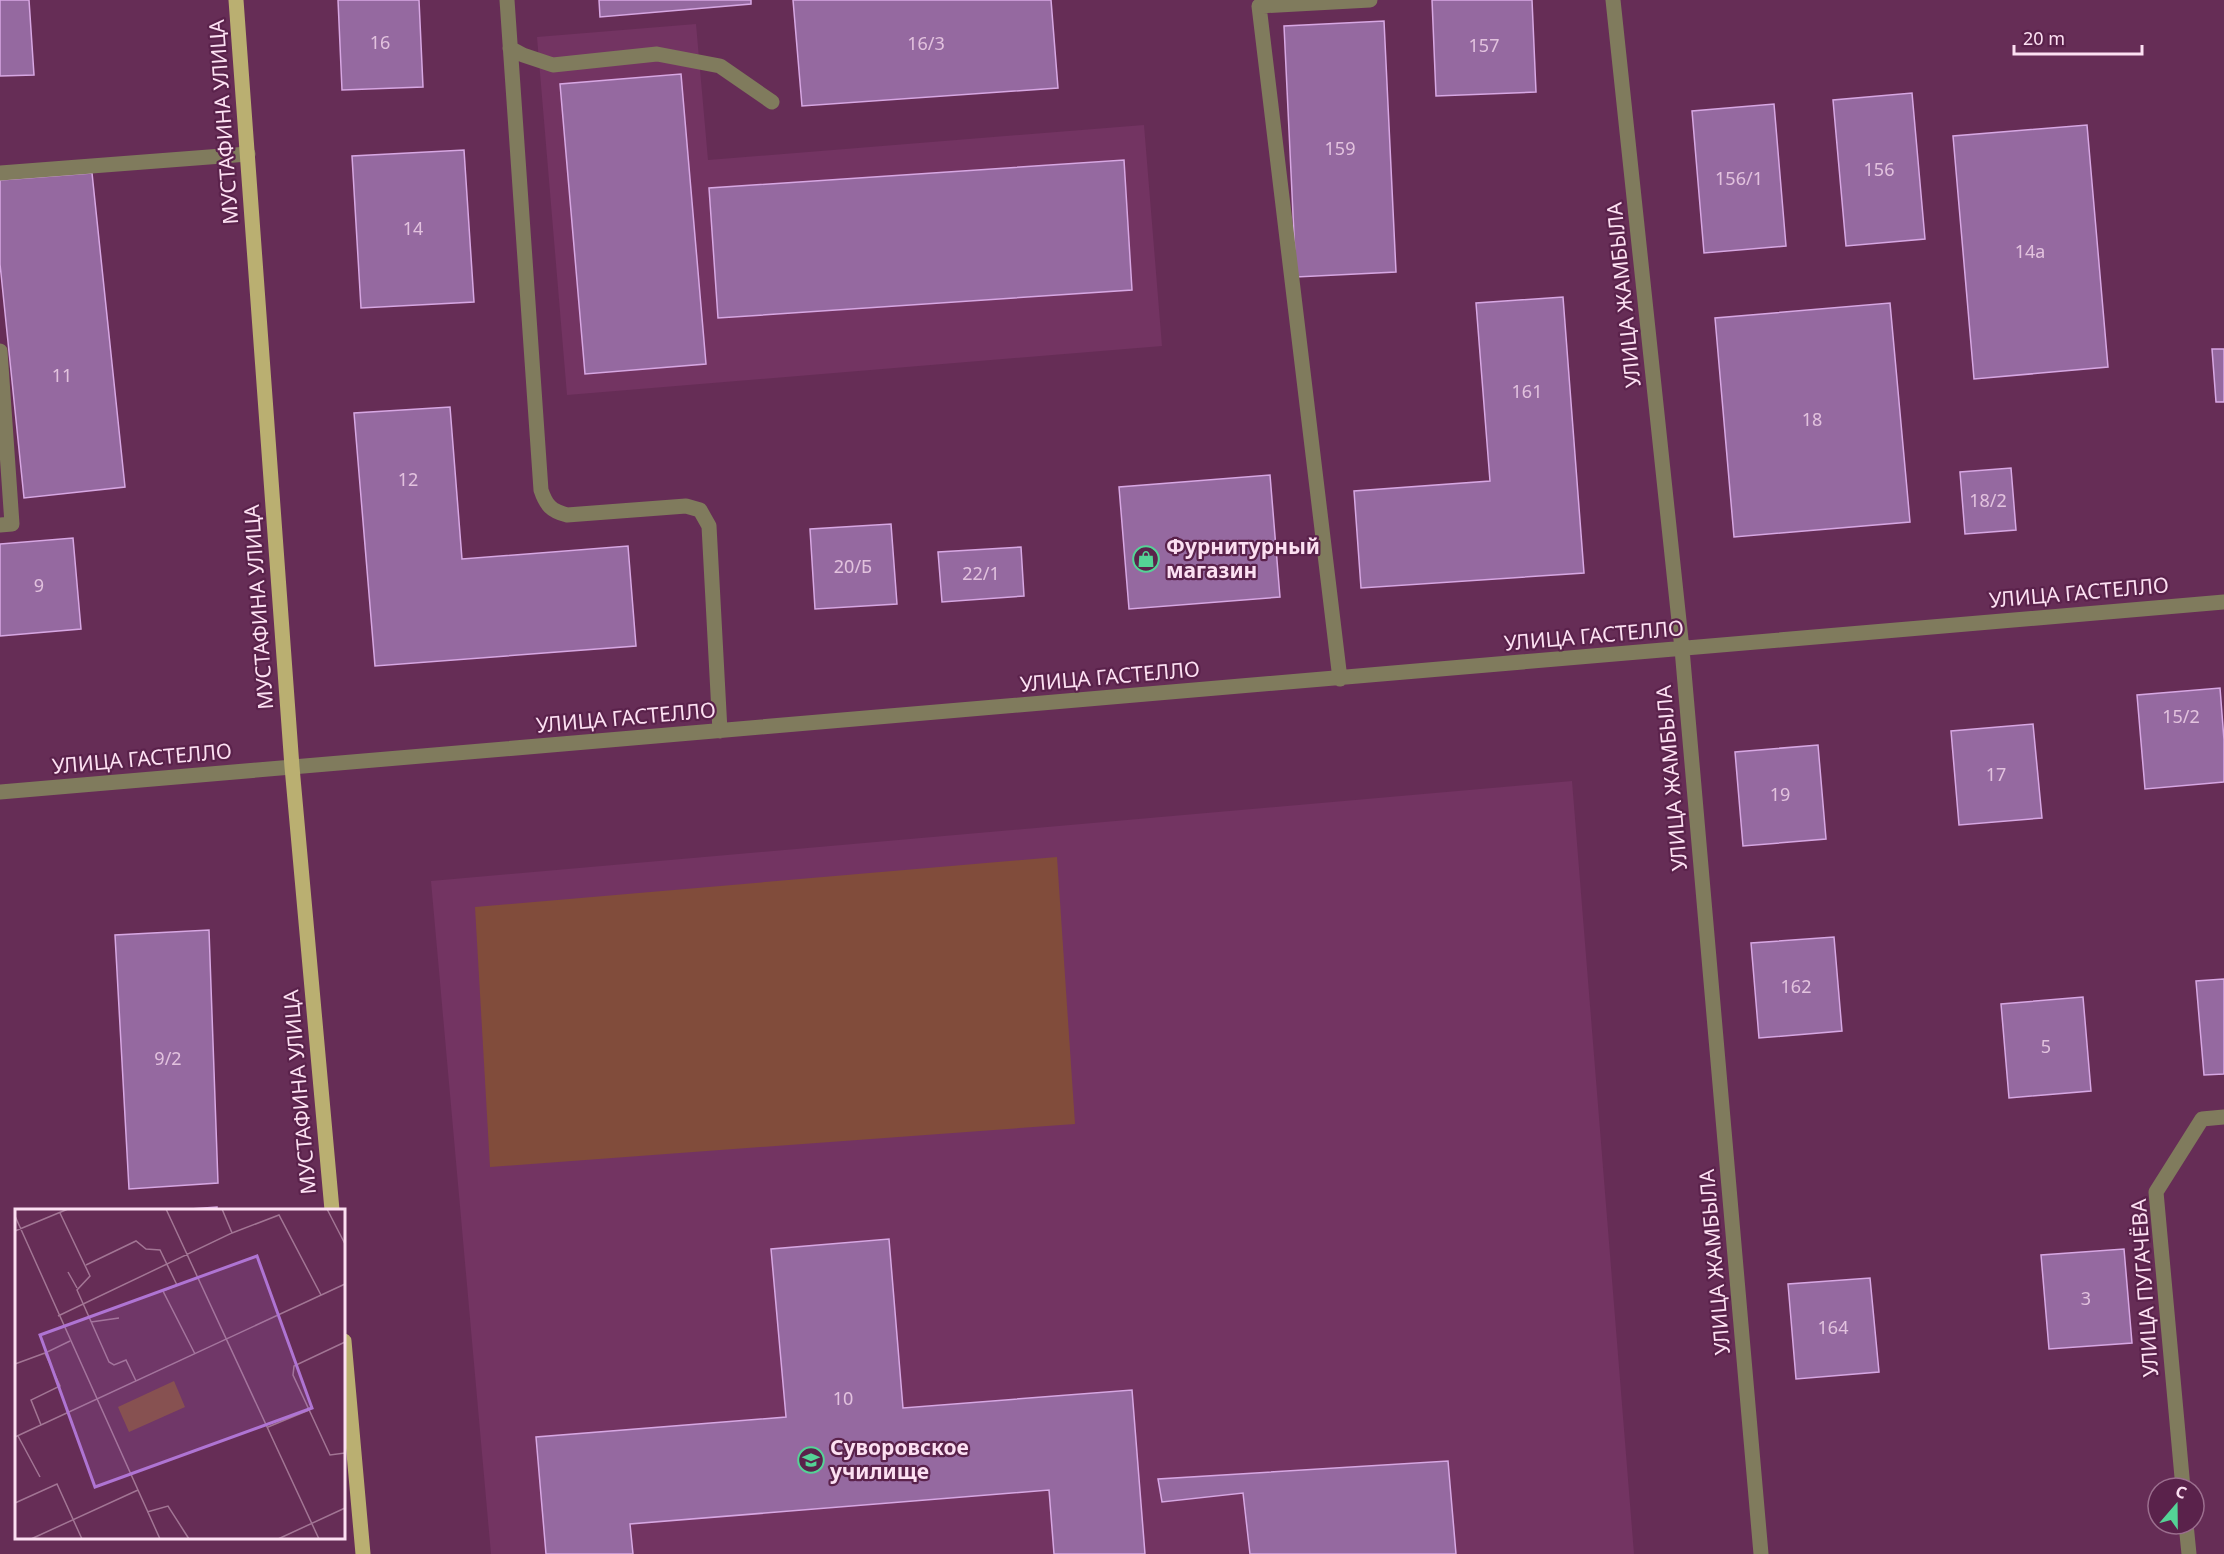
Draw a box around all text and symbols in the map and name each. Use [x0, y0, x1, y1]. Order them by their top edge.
street label: МУСТАФИНА УЛИЦА [202, 18, 244, 226]
scale bar [2014, 18, 2142, 56]
text: 20 m [2023, 26, 2065, 50]
house number: 16 [370, 30, 390, 54]
house number: 16/3 [907, 31, 945, 55]
house number: 157 [1469, 33, 1499, 57]
house number: 159 [1325, 136, 1355, 160]
house number: 156 [1864, 157, 1894, 181]
house number: 156/1 [1715, 166, 1763, 190]
street label: УЛИЦА ЖАМБЫЛА [1599, 200, 1647, 389]
house number: 14 [403, 216, 423, 240]
house number: 14а [2015, 239, 2045, 263]
house number: 11 [52, 363, 72, 387]
house number: 161 [1512, 379, 1542, 403]
house number: 18 [1802, 407, 1822, 431]
house number: 12 [398, 467, 418, 491]
house number: 18/2 [1969, 488, 2007, 512]
street label: МУСТАФИНА УЛИЦА [237, 503, 279, 711]
place label: Фурнитурный магазин [1166, 532, 1320, 584]
shop icon: Фурнитурный магазин [1131, 544, 1161, 574]
house number: 20/Б [834, 554, 872, 578]
house number: 22/1 [962, 561, 1000, 585]
street label: УЛИЦА ГАСТЕЛЛО [1988, 570, 2170, 614]
house number: 9 [34, 573, 44, 597]
street label: УЛИЦА ГАСТЕЛЛО [1503, 613, 1685, 657]
street label: УЛИЦА ГАСТЕЛЛО [1019, 654, 1201, 698]
street label: УЛИЦА ЖАМБЫЛА [1649, 684, 1693, 872]
street label: УЛИЦА ГАСТЕЛЛО [535, 695, 717, 739]
house number: 15/2 [2162, 704, 2200, 728]
street label: УЛИЦА ГАСТЕЛЛО [51, 736, 233, 780]
house number: 17 [1986, 762, 2006, 786]
house number: 19 [1770, 782, 1790, 806]
house number: 162 [1781, 974, 1811, 998]
street label: МУСТАФИНА УЛИЦА [276, 988, 322, 1196]
house number: 5 [2041, 1034, 2051, 1058]
house number: 9/2 [154, 1046, 182, 1070]
street label: УЛИЦА ЖАМБЫЛА [1692, 1168, 1736, 1356]
street label: УЛИЦА ПУГАЧЁВА [2124, 1197, 2164, 1378]
inset map [15, 1209, 345, 1539]
house number: 3 [2081, 1286, 2091, 1310]
house number: 164 [1818, 1315, 1848, 1339]
house number: 10 [833, 1386, 853, 1410]
place label: Суворовское училище [829, 1433, 969, 1485]
school or university icon: Суворовское училище [796, 1445, 826, 1475]
north arrow [2146, 1476, 2206, 1536]
text: С [2173, 1480, 2190, 1504]

